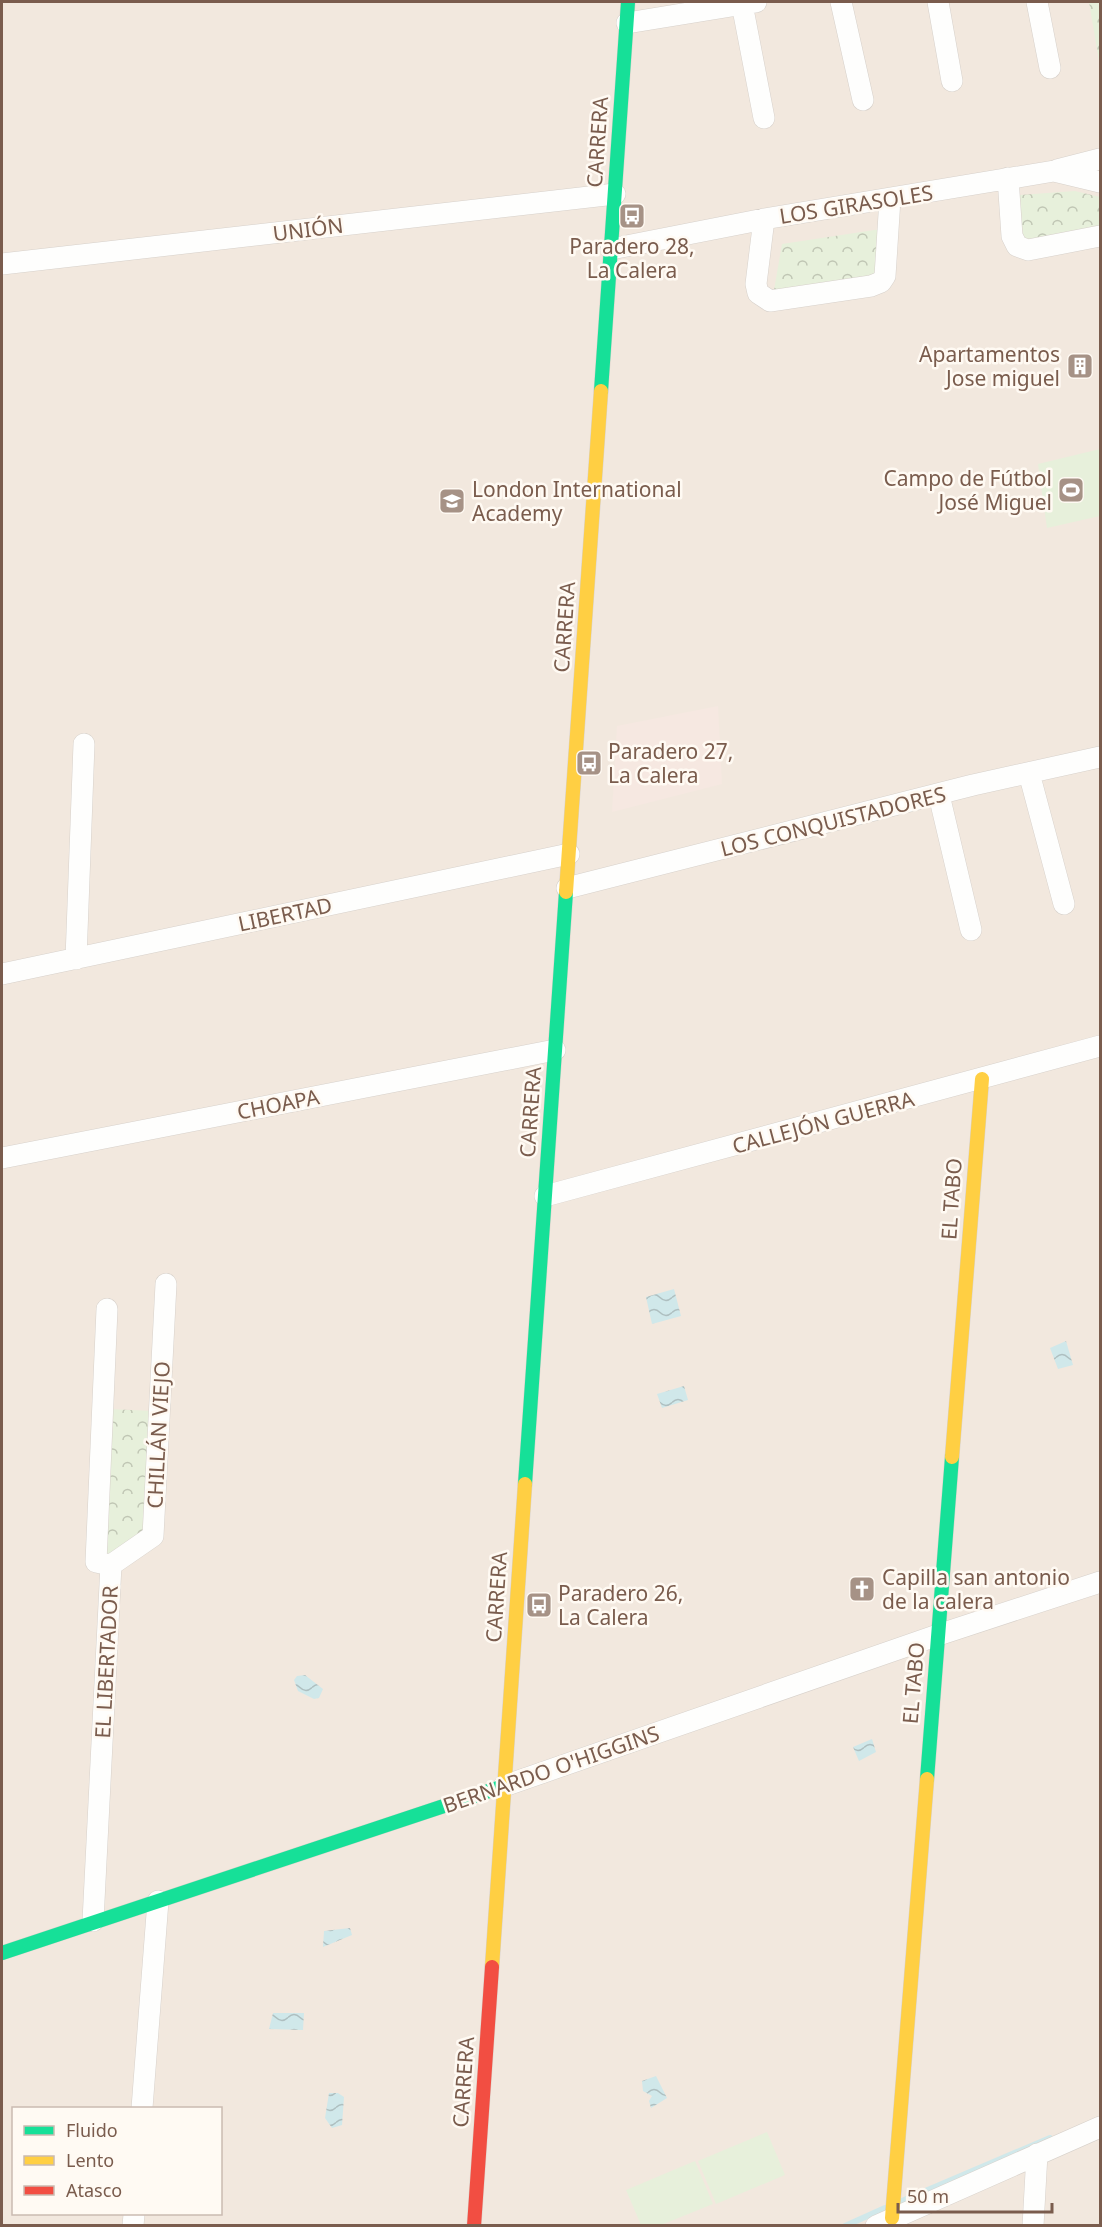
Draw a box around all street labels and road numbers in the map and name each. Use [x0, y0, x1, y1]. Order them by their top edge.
street label: CARRERA [580, 95, 614, 188]
street label: LOS GIRASOLES [777, 178, 935, 230]
street label: UNIÓN [271, 211, 345, 247]
street label: CARRERA [547, 580, 581, 673]
street label: LOS CONQUISTADORES [717, 779, 949, 863]
street label: LIBERTAD [235, 890, 335, 938]
street label: CARRERA [513, 1065, 547, 1158]
street label: CHOAPA [234, 1082, 322, 1126]
street label: CALLEJÓN GUERRA [729, 1084, 918, 1160]
street label: EL TABO [934, 1157, 968, 1241]
street label: CHILLÁN VIEJO [140, 1361, 176, 1509]
street label: CARRERA [479, 1550, 513, 1643]
street label: EL LIBERTADOR [88, 1585, 124, 1739]
street label: EL TABO [895, 1641, 931, 1725]
street label: BERNARDO O'HIGGINS [439, 1719, 663, 1819]
street label: CARRERA [446, 2035, 480, 2128]

